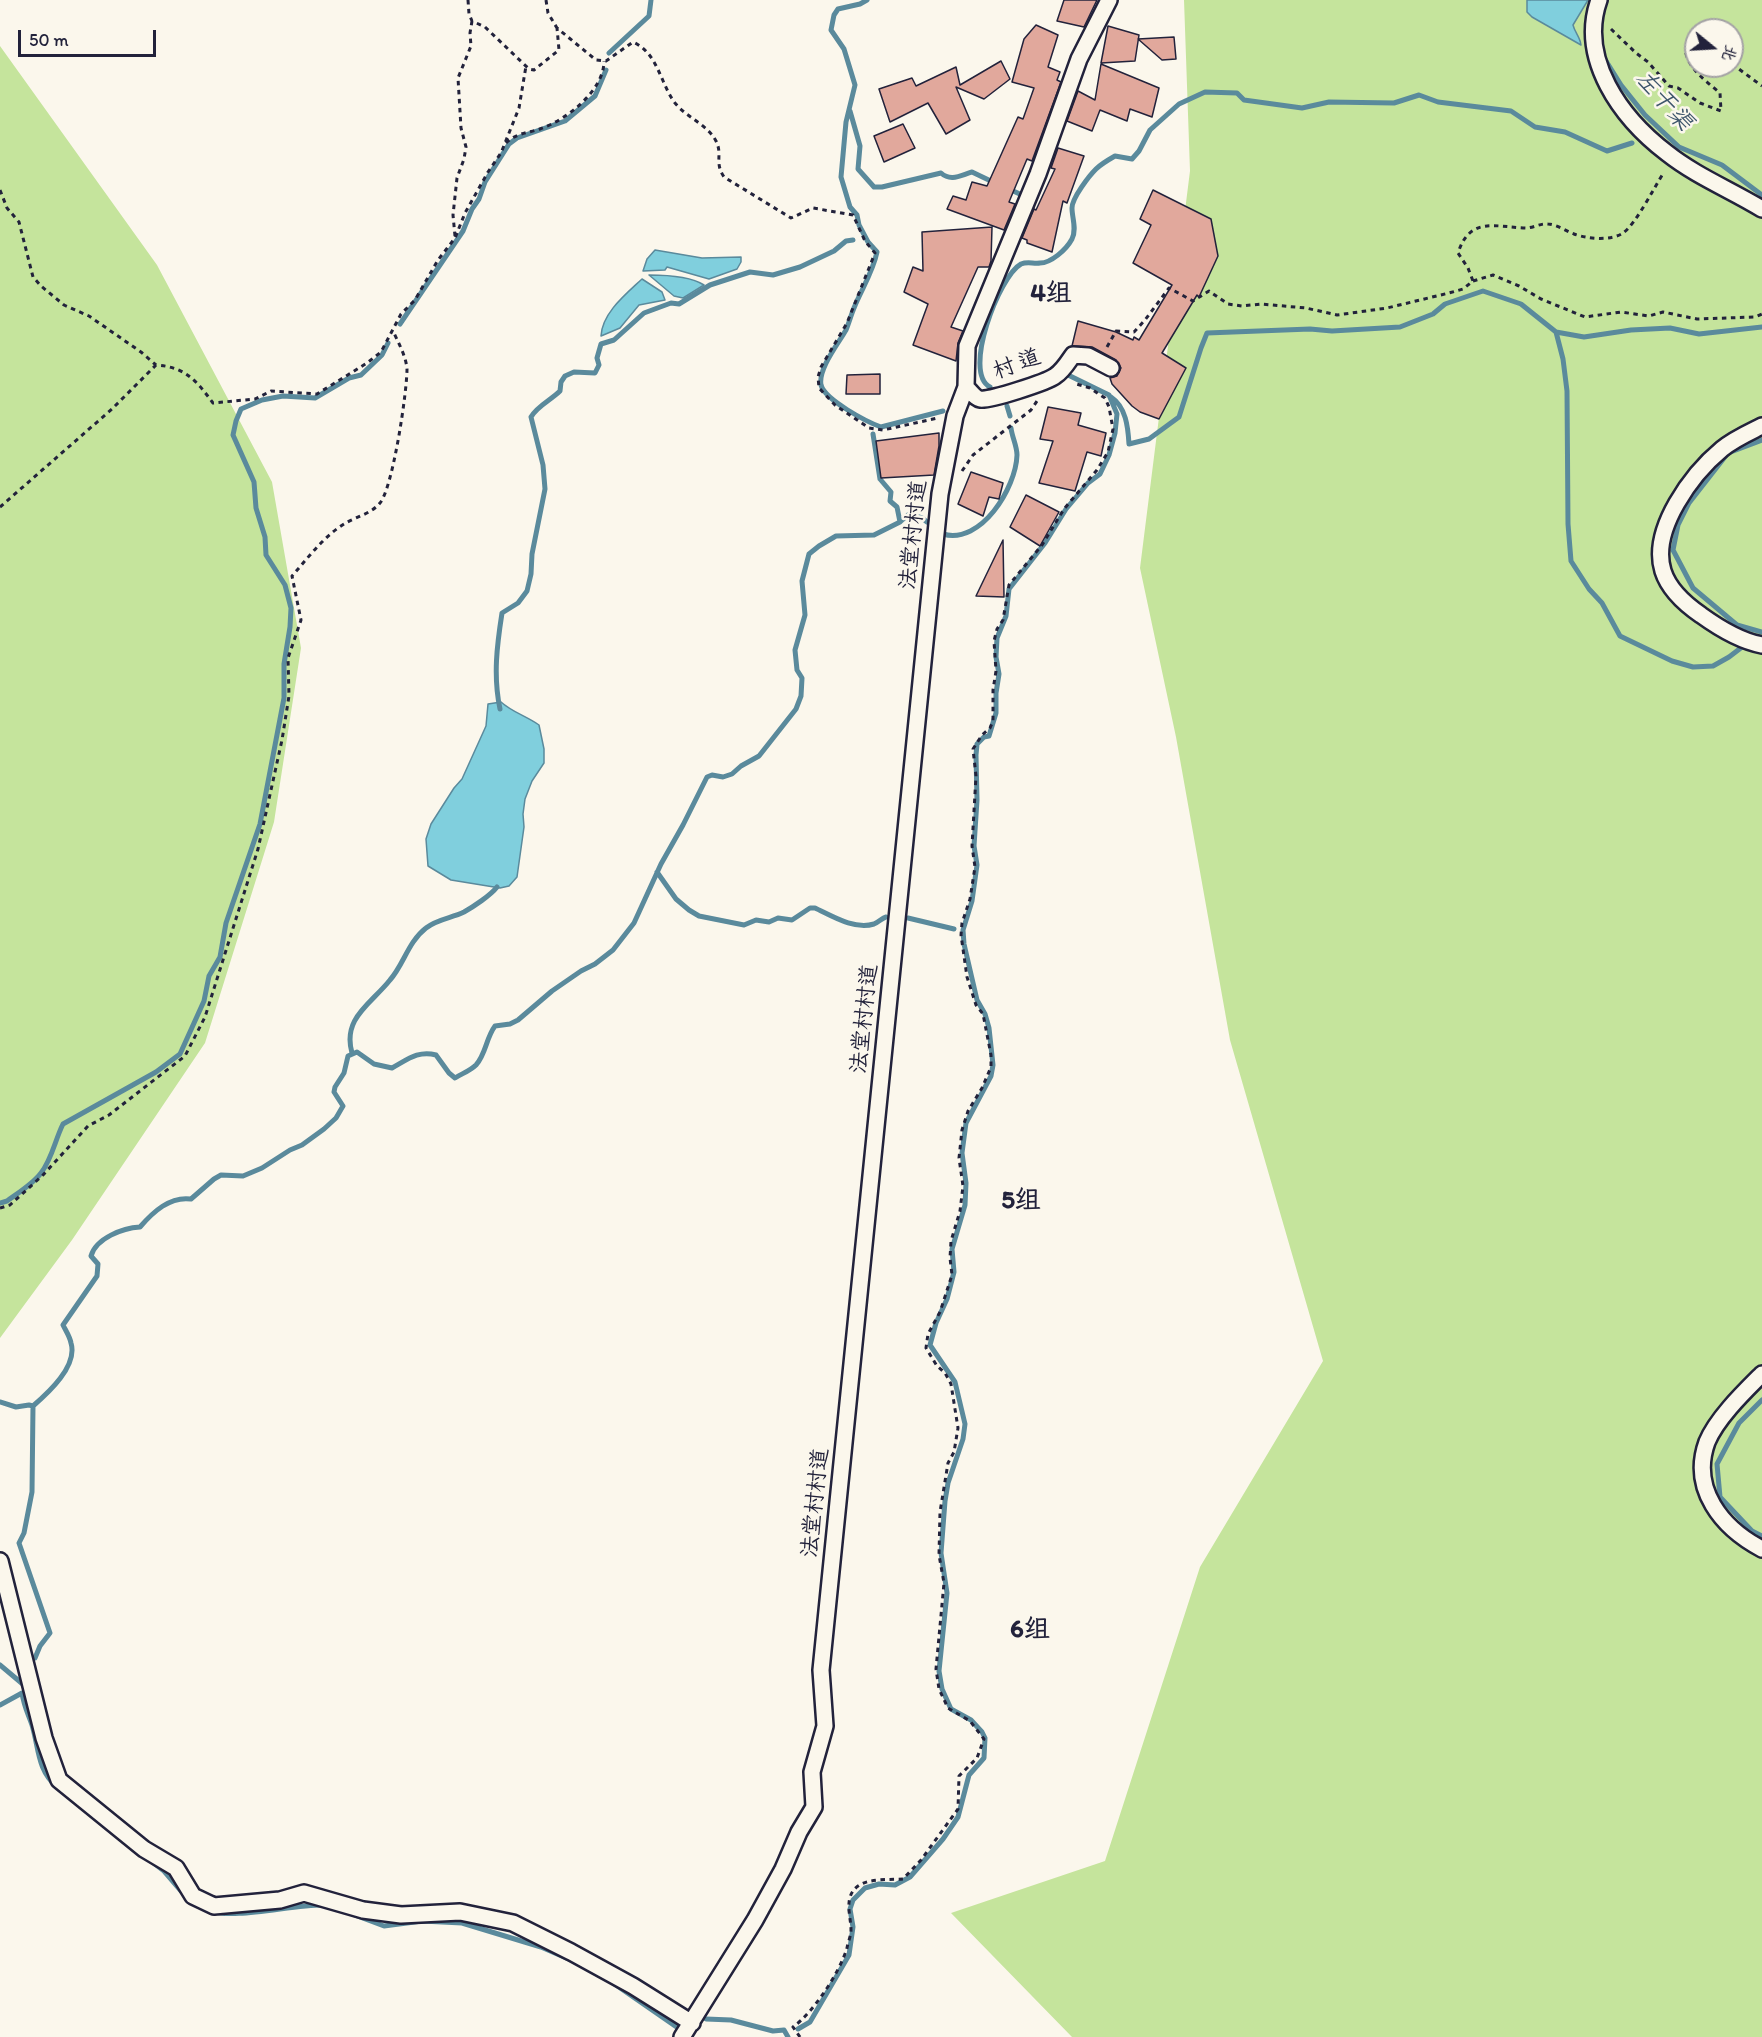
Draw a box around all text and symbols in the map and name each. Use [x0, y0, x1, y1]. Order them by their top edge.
scale bar [21, 18, 159, 56]
north arrow [1684, 18, 1744, 78]
text: 50 m [29, 29, 69, 51]
text: 北 [1718, 43, 1741, 64]
water label: 左干渠 [1628, 65, 1698, 137]
district label: 4组 [1030, 278, 1072, 310]
street label: 村 道 [989, 344, 1045, 386]
street label: 法堂村村道 [895, 479, 933, 591]
street label: 法堂村村道 [846, 963, 884, 1075]
district label: 5组 [1001, 1185, 1041, 1217]
street label: 法堂村村道 [797, 1447, 835, 1559]
district label: 6组 [1010, 1614, 1050, 1646]

